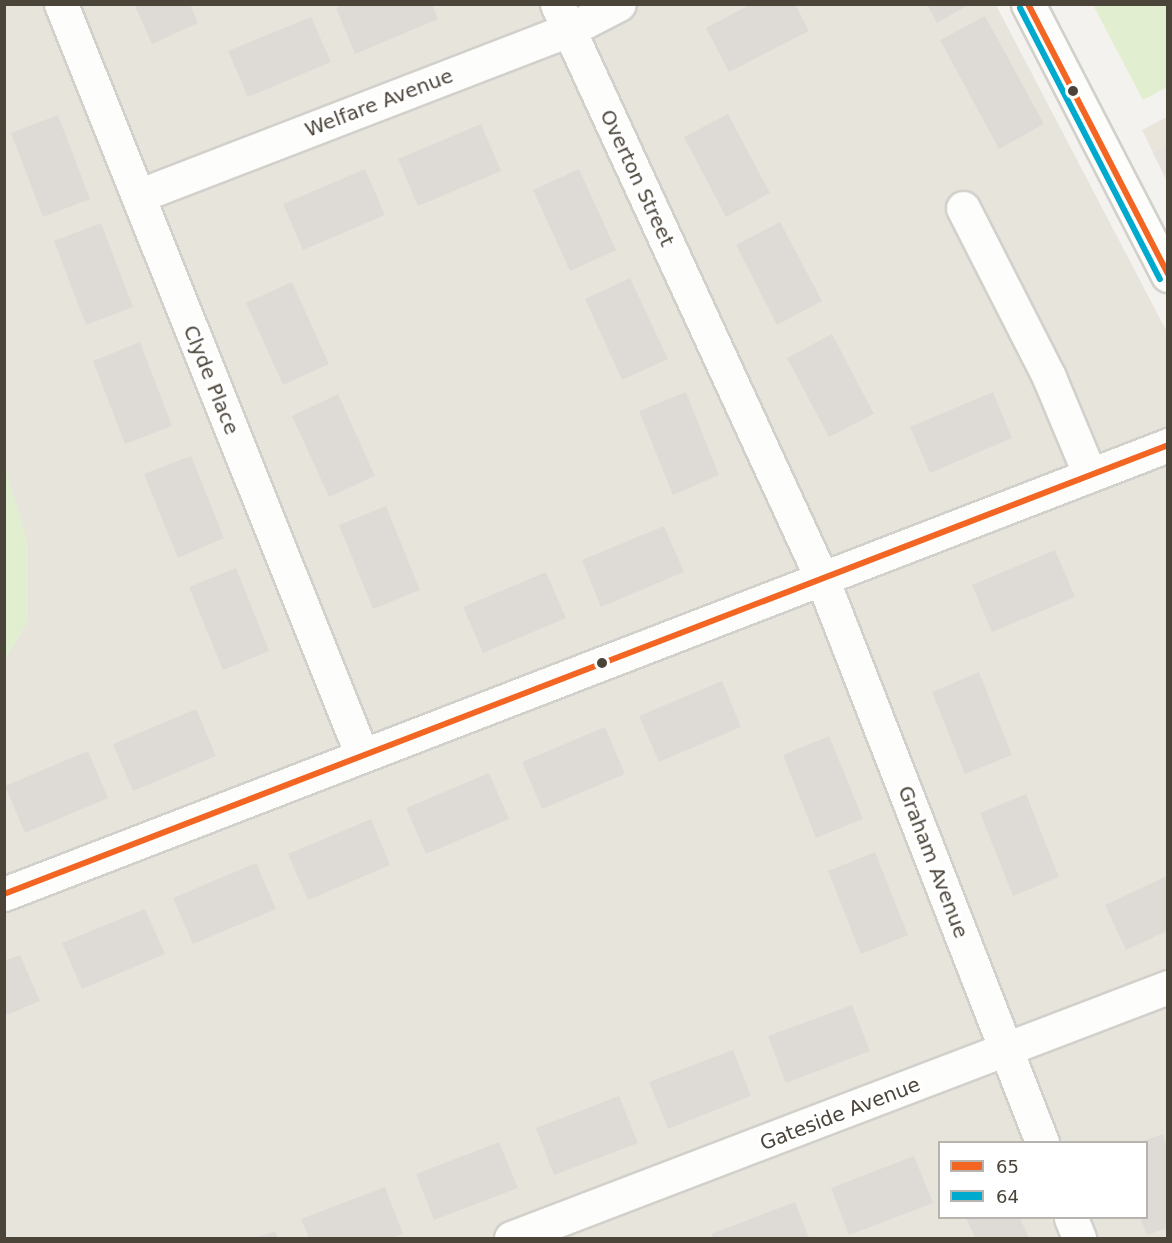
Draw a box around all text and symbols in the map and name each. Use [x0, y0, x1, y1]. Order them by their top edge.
street label: Welfare Avenue [302, 64, 456, 142]
unlabelled marker [1067, 85, 1079, 97]
street label: Overton Street [595, 106, 679, 250]
street label: Clyde Place [178, 322, 244, 438]
unlabelled marker [596, 657, 608, 669]
street label: Graham Avenue [893, 783, 973, 941]
street label: Gateside Avenue [757, 1072, 923, 1156]
legend [938, 1141, 1148, 1219]
text: 65 [996, 1156, 1019, 1177]
text: 64 [996, 1186, 1019, 1207]

